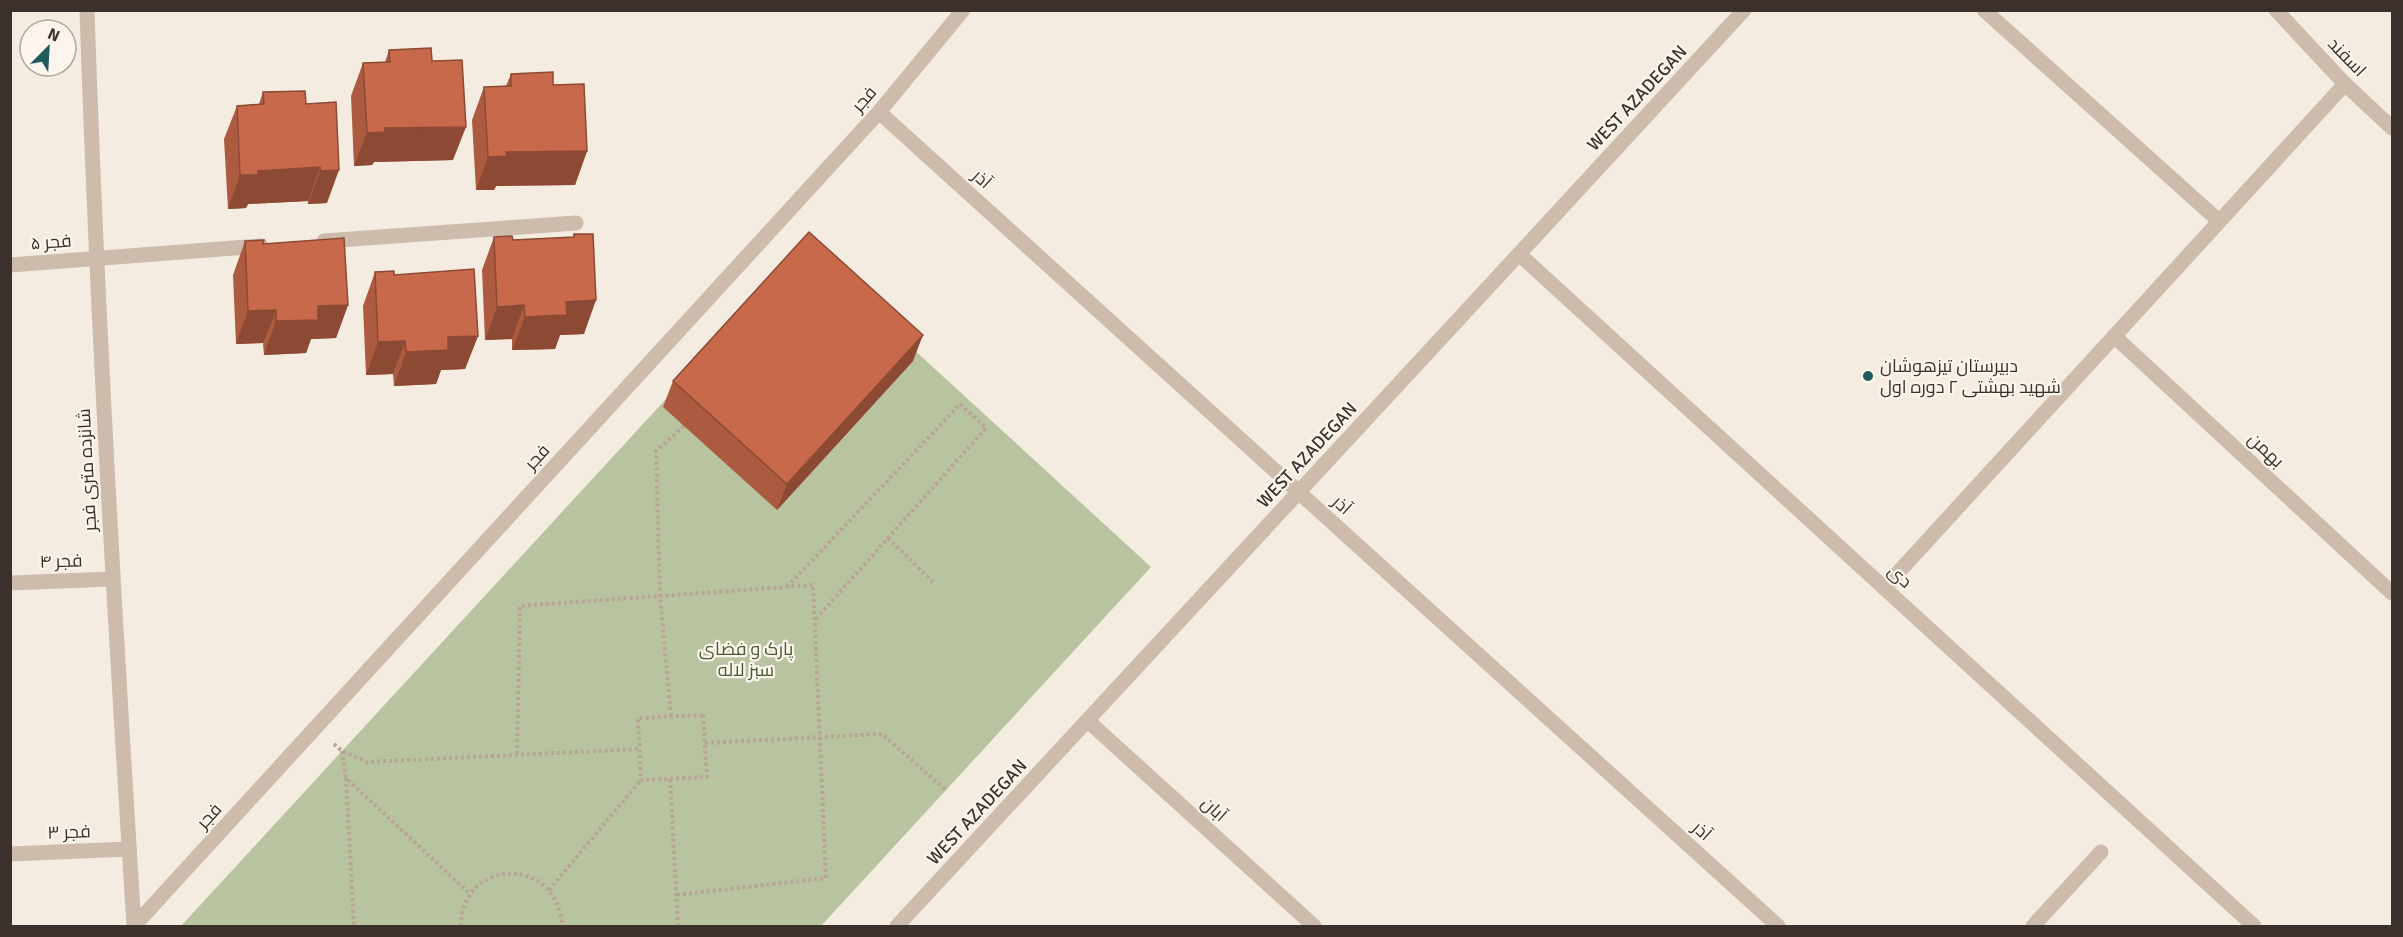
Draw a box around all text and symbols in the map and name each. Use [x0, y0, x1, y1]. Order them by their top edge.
north arrow [18, 18, 78, 78]
text: N [45, 24, 63, 47]
street label: اسفند [2323, 33, 2371, 81]
street label: WEST AZADEGAN [1582, 41, 1692, 155]
street label: فجر [846, 82, 881, 117]
street label: آذر [967, 164, 996, 193]
street label: فجر ۵ [30, 230, 72, 254]
place label: دبیرستان تیزهوشان شهید بهشتی ۲ دوره اول [1880, 355, 2061, 398]
marker: دبیرستان تیزهوشان شهید بهشتی ۲ دوره اول [1861, 369, 1875, 383]
street label: WEST AZADEGAN [1252, 398, 1362, 512]
street label: شانزده متری فجر [73, 408, 101, 533]
street label: بهمن [2243, 428, 2289, 472]
street label: فجر [519, 440, 554, 475]
street label: آذر [1327, 490, 1356, 519]
street label: فجر ۴ [39, 549, 83, 573]
street label: دی [1883, 560, 1917, 592]
park label: پارک و فضای سبز لاله [699, 638, 793, 681]
street label: WEST AZADEGAN [922, 755, 1032, 869]
street label: آبان [1197, 792, 1231, 826]
street label: فجر [191, 799, 226, 834]
street label: آذر [1687, 816, 1716, 845]
street label: فجر ۳ [47, 820, 91, 844]

